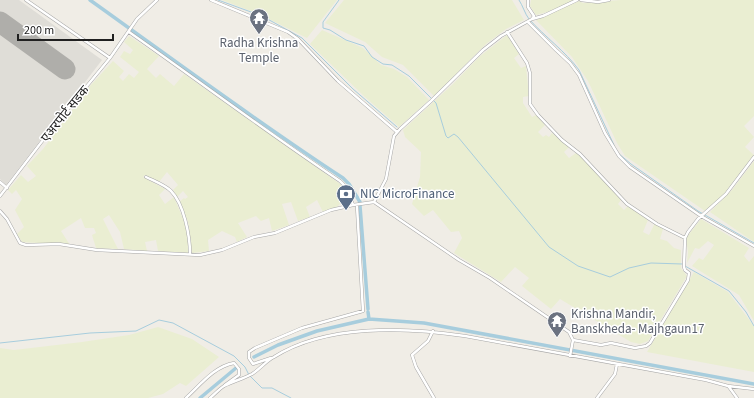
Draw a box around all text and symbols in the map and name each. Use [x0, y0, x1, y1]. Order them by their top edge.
temple icon: Radha Krishna Temple [248, 7, 270, 35]
scale bar [18, 16, 113, 42]
text: 200 m [24, 22, 54, 39]
place label: Radha Krishna Temple [220, 34, 298, 67]
street label: एअरपोर्ट सडक [37, 81, 94, 146]
bank icon: NIC MicroFinance [335, 183, 357, 211]
place label: NIC MicroFinance [360, 185, 454, 203]
place label: Krishna Mandir, Banskheda- Majhgaun17 [571, 305, 704, 338]
temple icon: Krishna Mandir, Banskheda- Majhgaun17 [546, 310, 568, 338]

